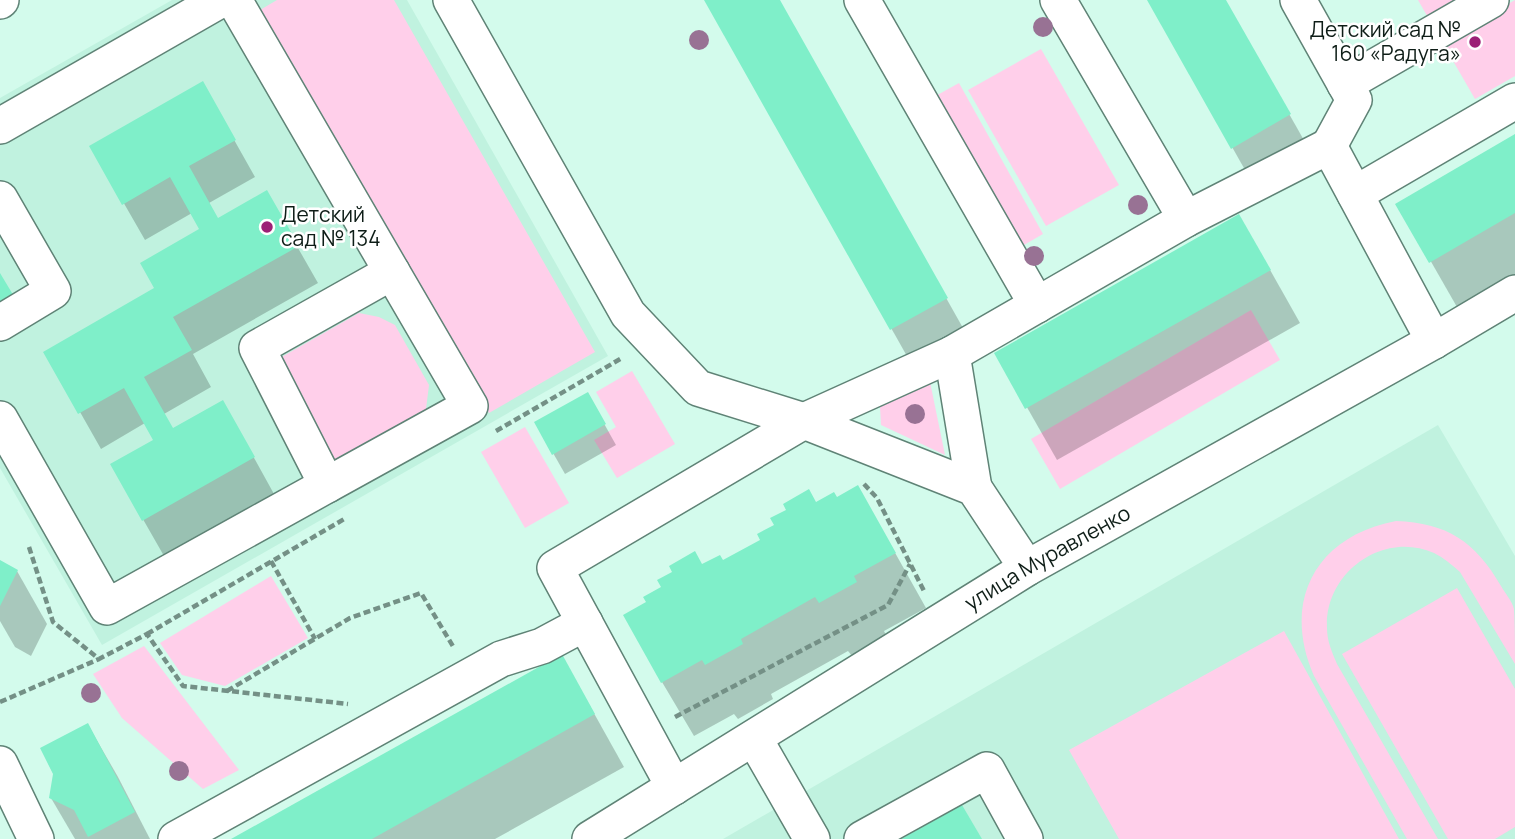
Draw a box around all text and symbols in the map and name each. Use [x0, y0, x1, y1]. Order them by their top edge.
place label: Детский сад № 160 «Радуга» [1310, 15, 1461, 67]
marker: Детский сад № 160 «Радуга» [1467, 34, 1483, 50]
place label: Детский сад № 134 [281, 200, 381, 252]
marker: Детский сад № 134 [259, 219, 275, 235]
street label: улица Муравленко [959, 498, 1135, 616]

